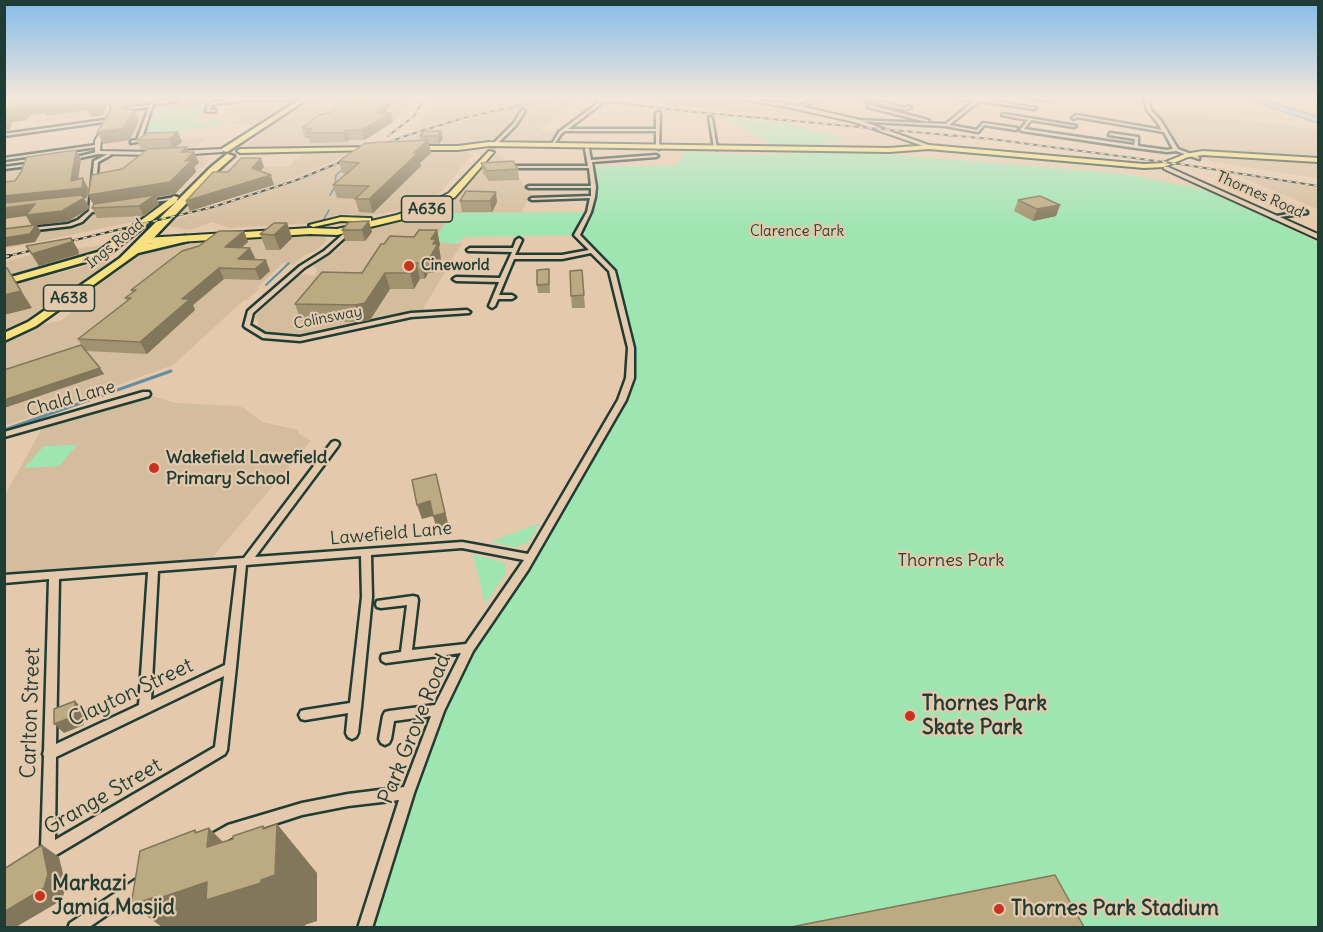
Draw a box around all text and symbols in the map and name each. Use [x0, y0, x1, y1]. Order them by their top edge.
street label: Thornes Road [1214, 168, 1306, 222]
road number: A636 [402, 196, 452, 222]
street label: Ings Road [83, 215, 147, 273]
park label: Clarence Park [750, 223, 844, 241]
place label: Cineworld [421, 257, 490, 275]
marker: Cineworld [402, 259, 416, 273]
road number: A638 [44, 285, 94, 311]
street label: Colinsway [292, 303, 364, 333]
street label: Chald Lane [24, 376, 118, 422]
place label: Wakefield Lawefield Primary School [166, 447, 327, 490]
marker: Wakefield Lawefield Primary School [147, 461, 161, 475]
street label: Lawefield Lane [329, 518, 453, 550]
park label: Thornes Park [897, 550, 1005, 572]
street label: Carlton Street [16, 647, 46, 779]
street label: Park Grove Road [373, 650, 457, 808]
street label: Clayton Street [65, 653, 197, 733]
place label: Thornes Park Skate Park [922, 691, 1047, 741]
marker: Thornes Park Skate Park [903, 709, 917, 723]
street label: Grange Street [40, 753, 166, 841]
place label: Markazi Jamia Masjid [52, 871, 175, 921]
marker: Markazi Jamia Masjid [33, 889, 47, 903]
place label: Thornes Park Stadium [1011, 896, 1219, 922]
marker: Thornes Park Stadium [992, 902, 1006, 916]

